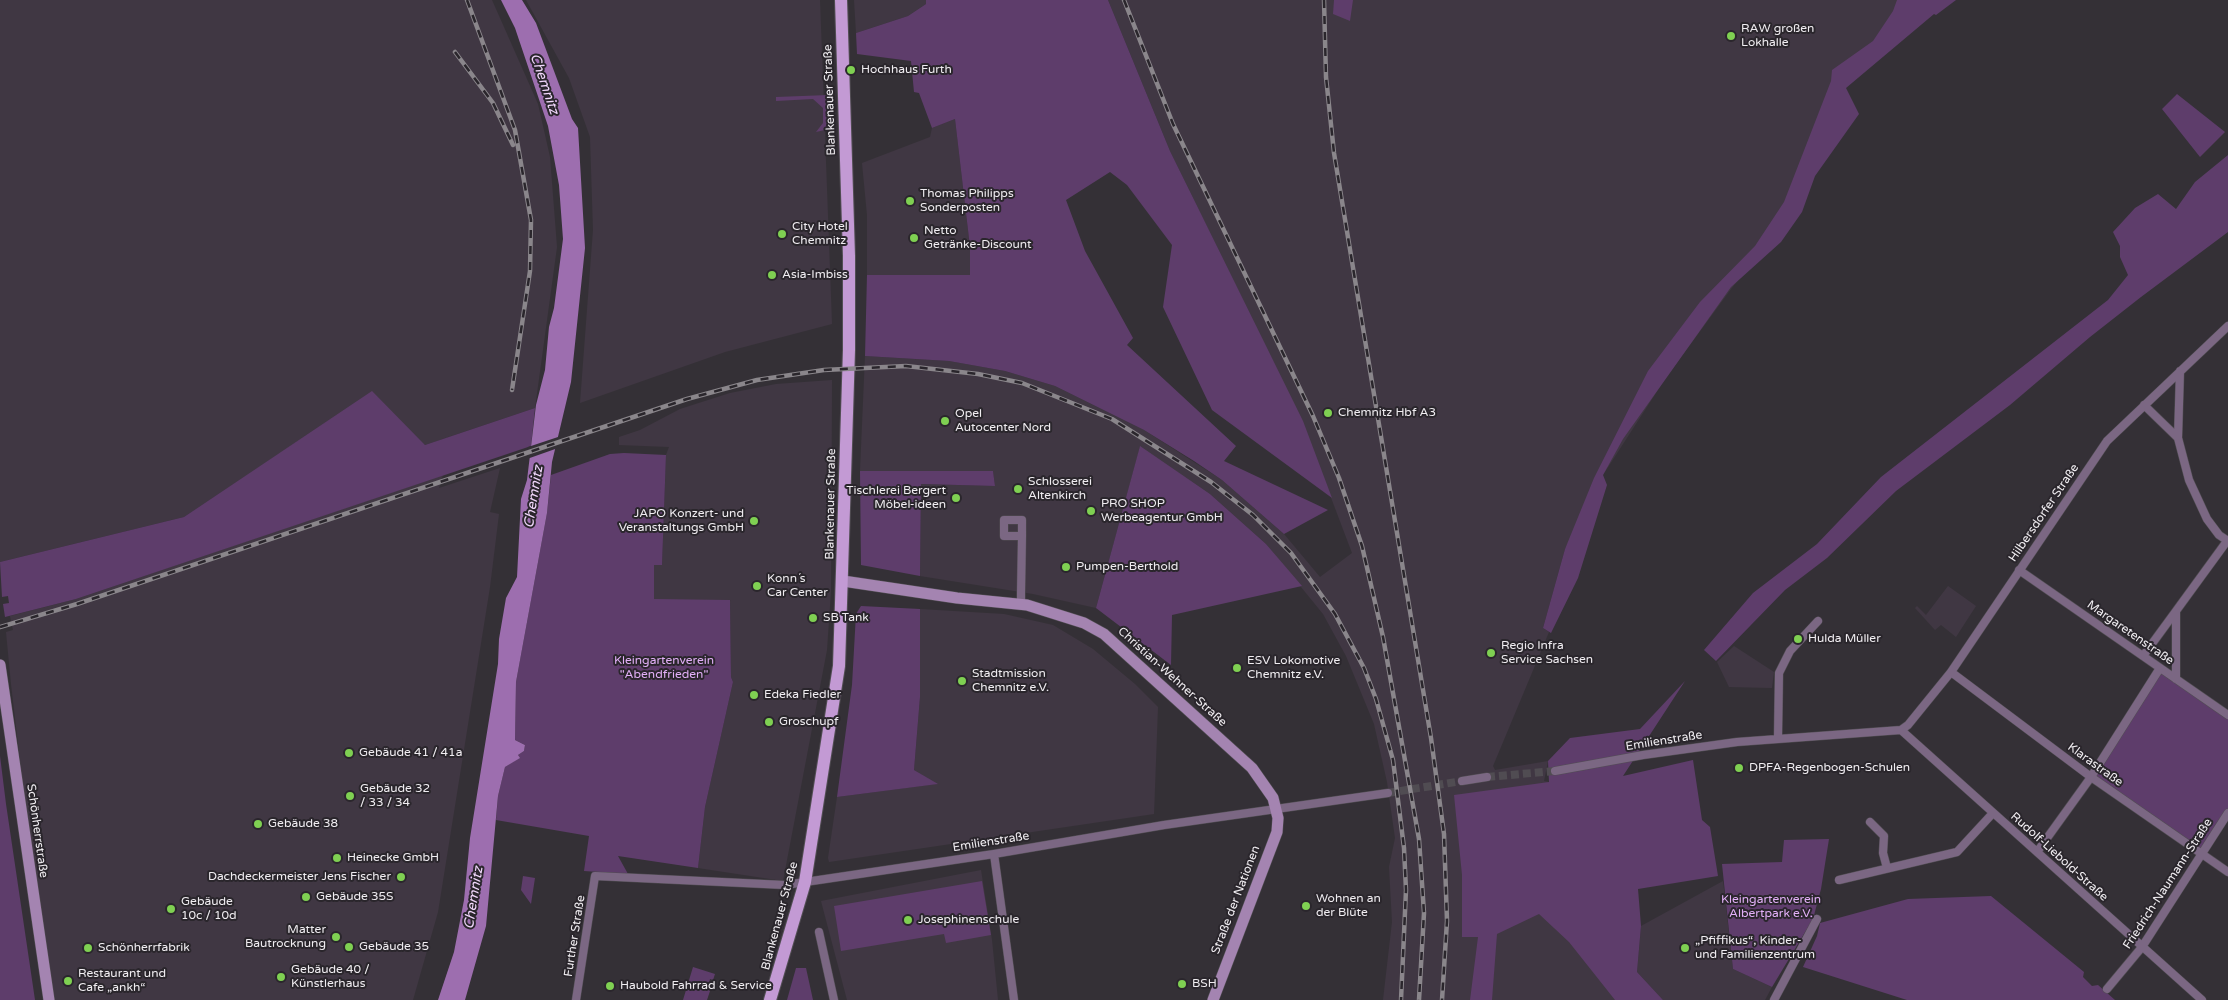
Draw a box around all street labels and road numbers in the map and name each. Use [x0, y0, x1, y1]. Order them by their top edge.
street label: Blankenauer Straße [821, 44, 839, 156]
street label: Blankenauer Straße [823, 448, 839, 560]
street label: Hilbersdorfer Straße [2006, 461, 2082, 565]
street label: Margaretenstraße [2084, 598, 2176, 668]
street label: Christian-Wehner-Straße [1115, 624, 1229, 730]
street label: Emilienstraße [1625, 728, 1703, 754]
street label: Klarastraße [2065, 740, 2125, 790]
street label: Schönherrstraße [23, 783, 51, 879]
street label: Rudolf-Liebold-Straße [2007, 809, 2111, 905]
street label: Friedrich-Naumann-Straße [2120, 816, 2216, 952]
street label: Emilienstraße [952, 829, 1030, 855]
street label: Straße der Nationen [1209, 844, 1263, 956]
street label: Blankenauer Straße [759, 860, 801, 972]
street label: Further Straße [561, 894, 589, 978]

